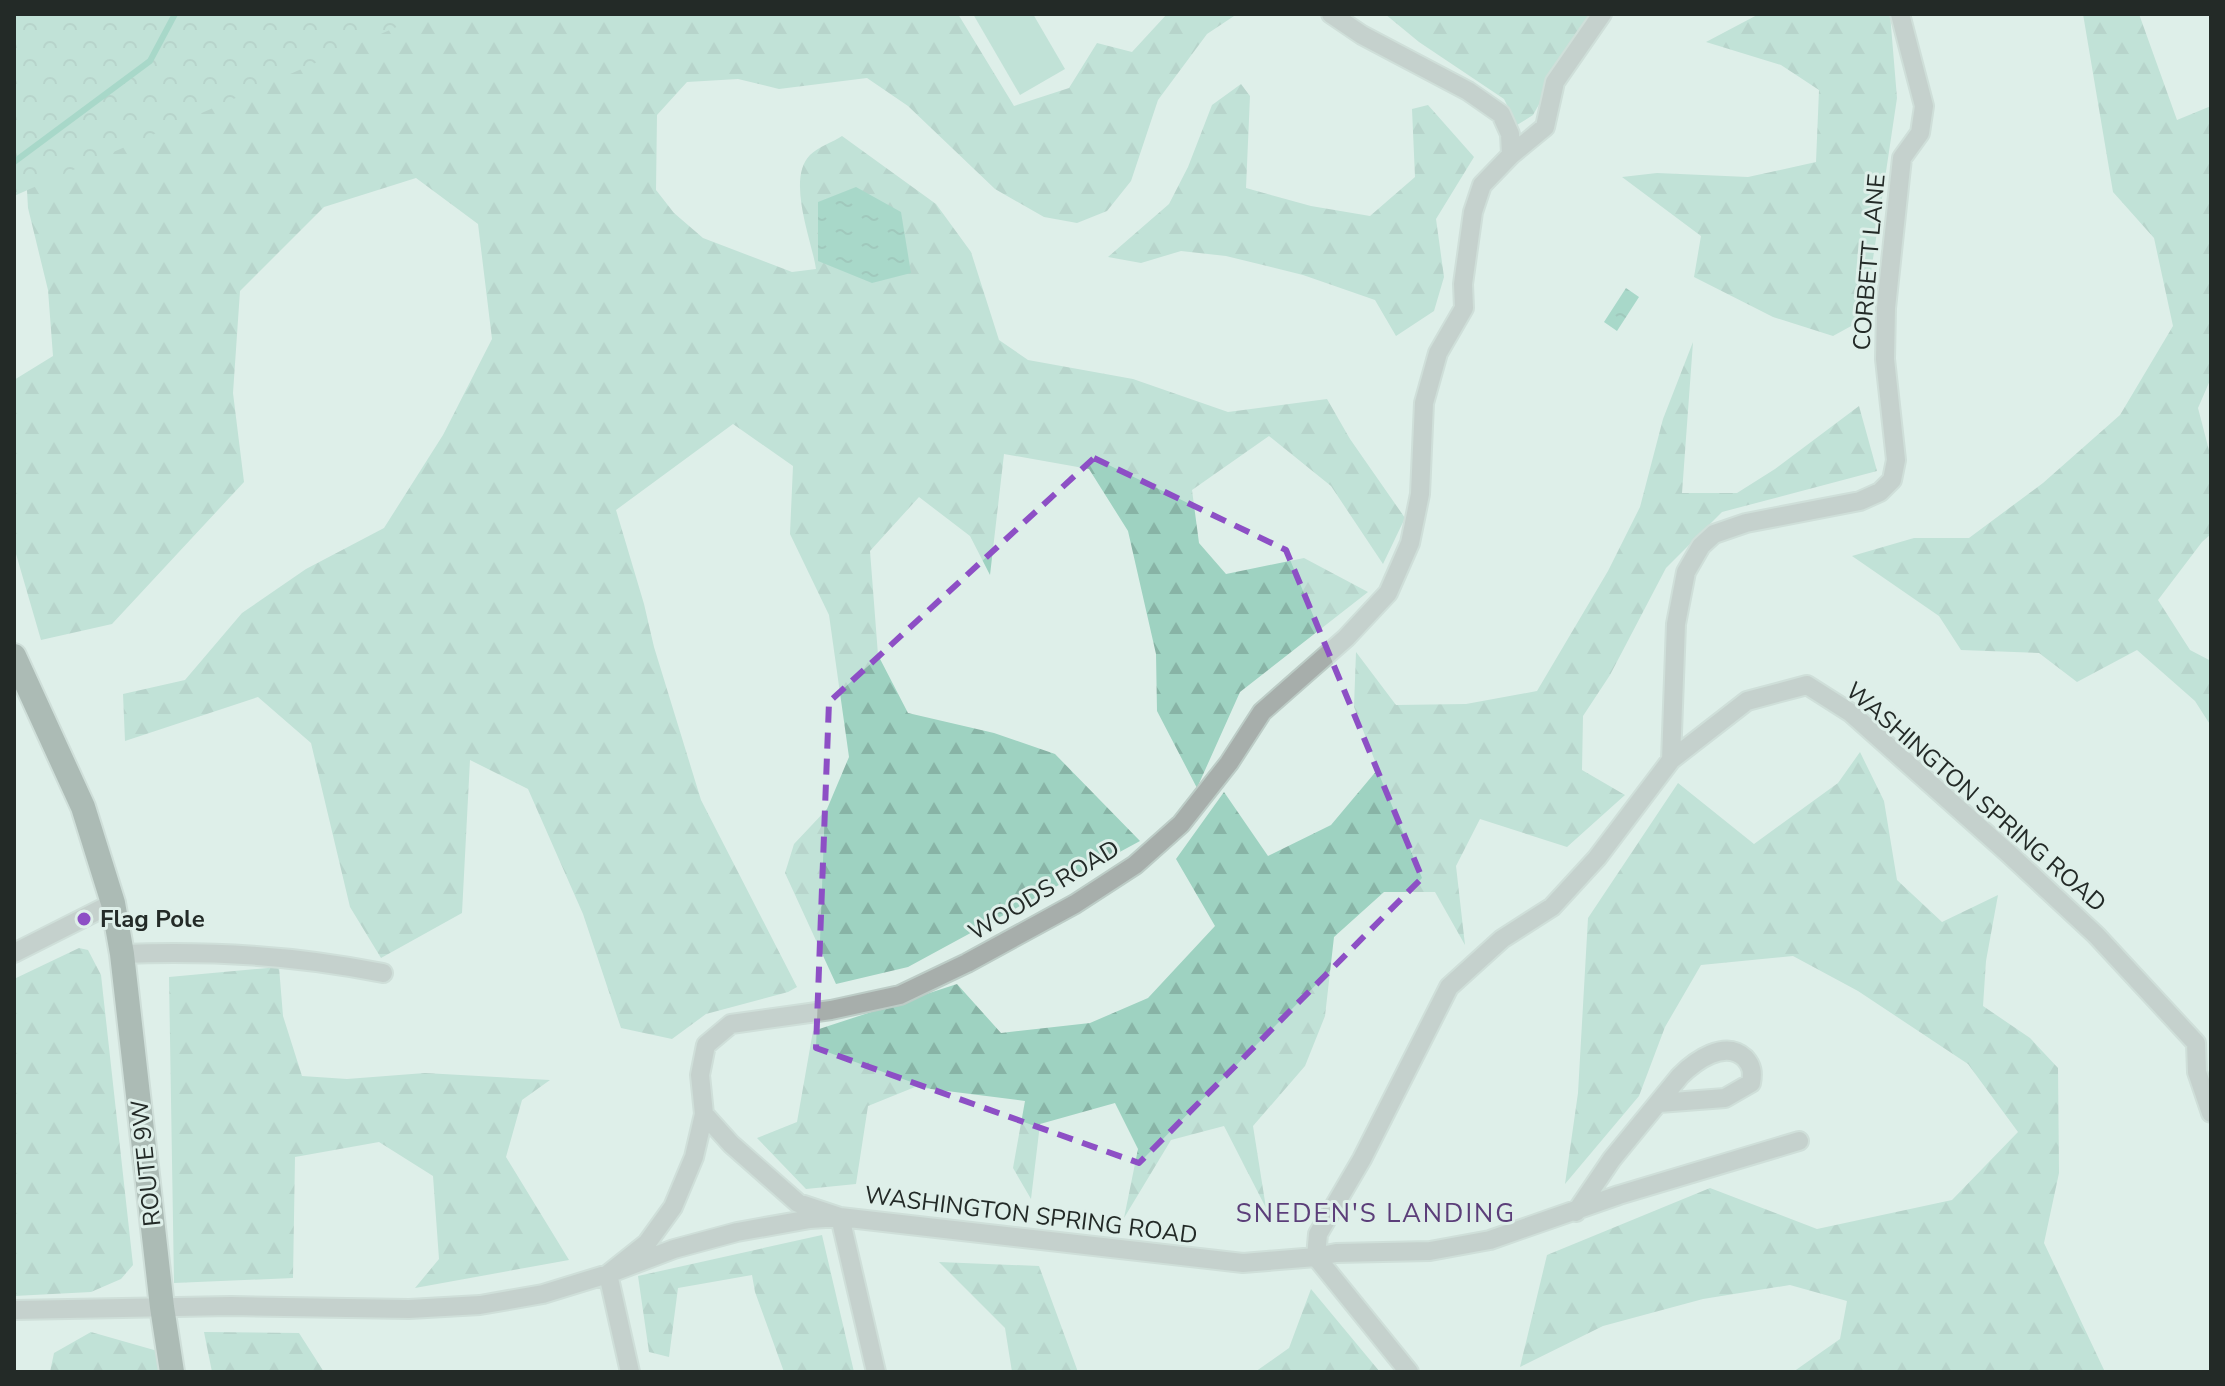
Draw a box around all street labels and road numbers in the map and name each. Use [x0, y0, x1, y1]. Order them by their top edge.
street label: CORBETT LANE [1845, 172, 1893, 352]
street label: WASHINGTON SPRING ROAD [1839, 675, 2113, 919]
street label: WOODS ROAD [962, 832, 1126, 948]
street label: ROUTE 9W [123, 1098, 169, 1228]
street label: WASHINGTON SPRING ROAD [863, 1179, 1199, 1251]

